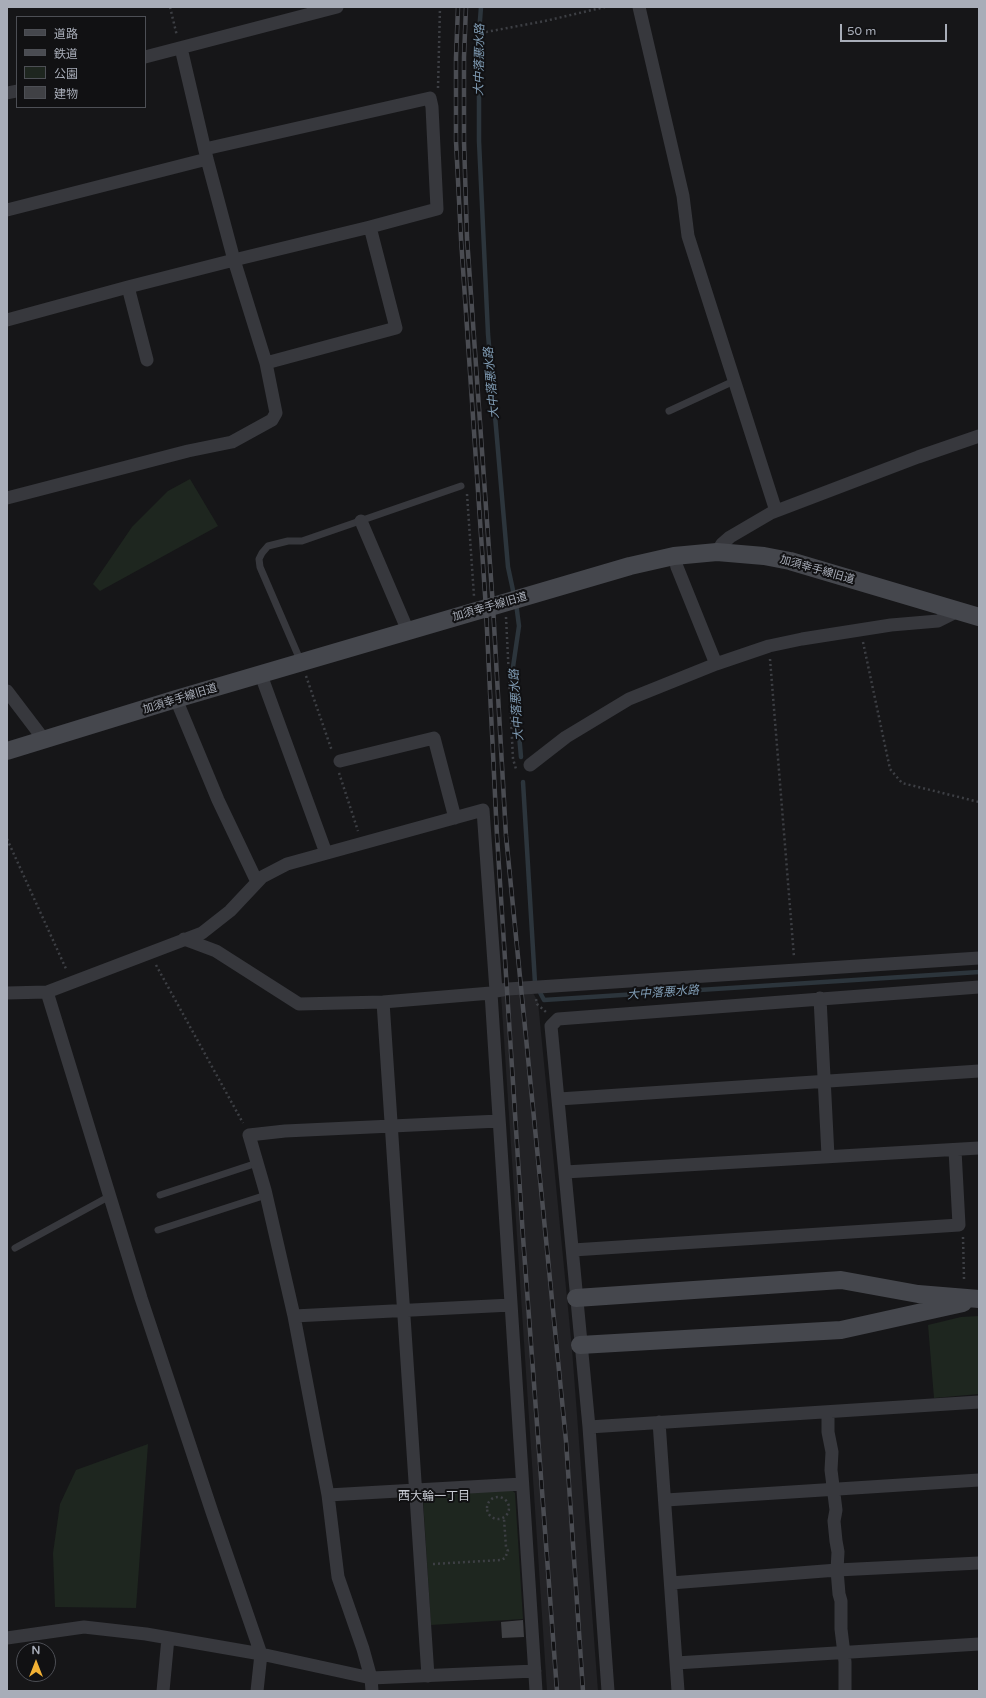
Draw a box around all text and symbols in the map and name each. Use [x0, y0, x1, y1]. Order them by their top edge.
legend [16, 16, 146, 108]
scale bar [842, 16, 949, 42]
water label: 大中落悪水路 [472, 24, 488, 96]
text: 50 m [847, 24, 876, 38]
text: 道路 [54, 27, 78, 41]
text: 鉄道 [54, 47, 78, 61]
text: 公園 [54, 67, 78, 81]
text: 建物 [54, 87, 78, 101]
water label: 大中落悪水路 [482, 347, 502, 419]
street label: 加須幸手線旧道 [778, 553, 856, 587]
street label: 加須幸手線旧道 [451, 590, 529, 624]
water label: 大中落悪水路 [507, 669, 527, 741]
street label: 加須幸手線旧道 [141, 681, 219, 717]
water label: 大中落悪水路 [627, 983, 699, 1003]
district label: 西大輪一丁目 [398, 1490, 470, 1504]
north arrow [16, 1642, 56, 1682]
text: N [32, 1644, 40, 1657]

